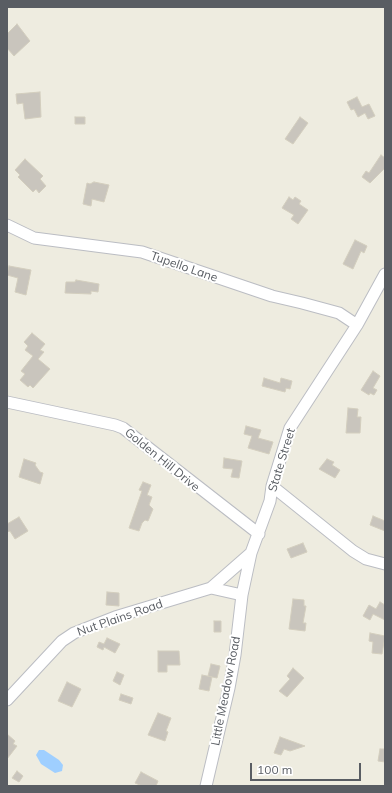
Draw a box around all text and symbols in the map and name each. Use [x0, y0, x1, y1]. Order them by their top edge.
street label: Tupello Lane [149, 249, 219, 285]
street label: Golden Hill Drive [122, 425, 202, 495]
street label: State Street [265, 426, 299, 494]
street label: Nut Plains Road [75, 597, 165, 639]
street label: Little Meadow Road [208, 635, 244, 747]
scale bar [252, 755, 363, 781]
text: 100 m [257, 762, 292, 777]

